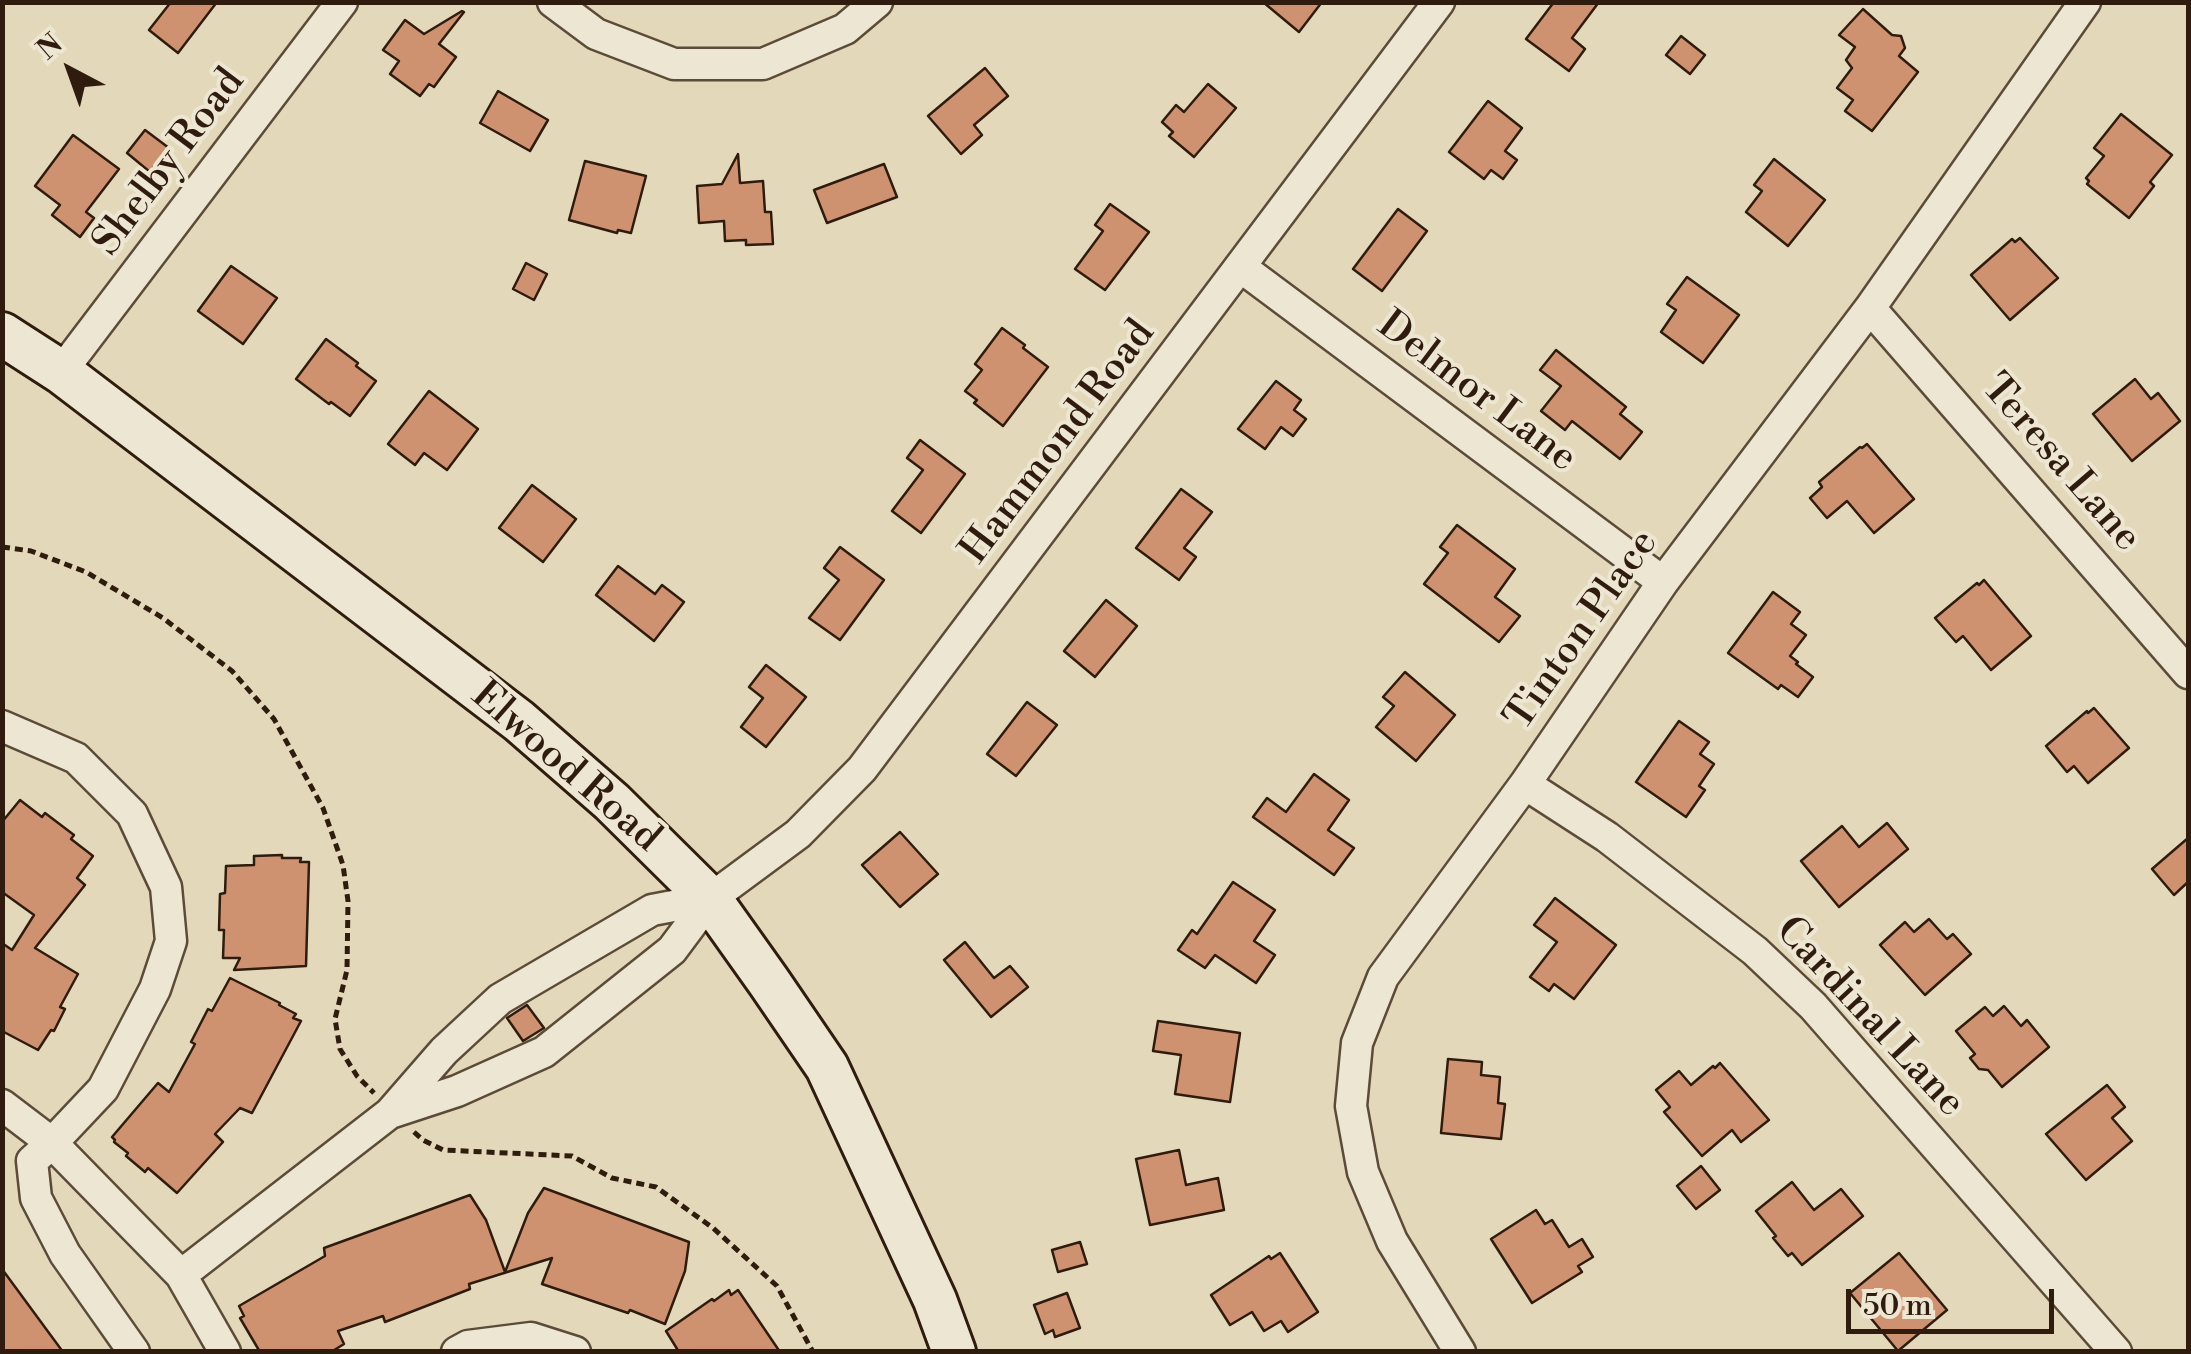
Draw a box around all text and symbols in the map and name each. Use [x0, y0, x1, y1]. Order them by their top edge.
north arrow [20, 20, 120, 120]
text: N [30, 27, 70, 67]
street label: Shelby Road [84, 60, 256, 266]
street label: Delmor Lane [1367, 303, 1585, 483]
street label: Hammond Road [952, 312, 1166, 574]
street label: Teresa Lane [1970, 366, 2150, 562]
street label: Tinton Place [1497, 522, 1669, 740]
street label: Elwood Road [460, 673, 670, 863]
street label: Cardinal Lane [1764, 908, 1974, 1128]
scale bar [1851, 1269, 2058, 1331]
text: 50 m [1863, 1287, 1932, 1325]

